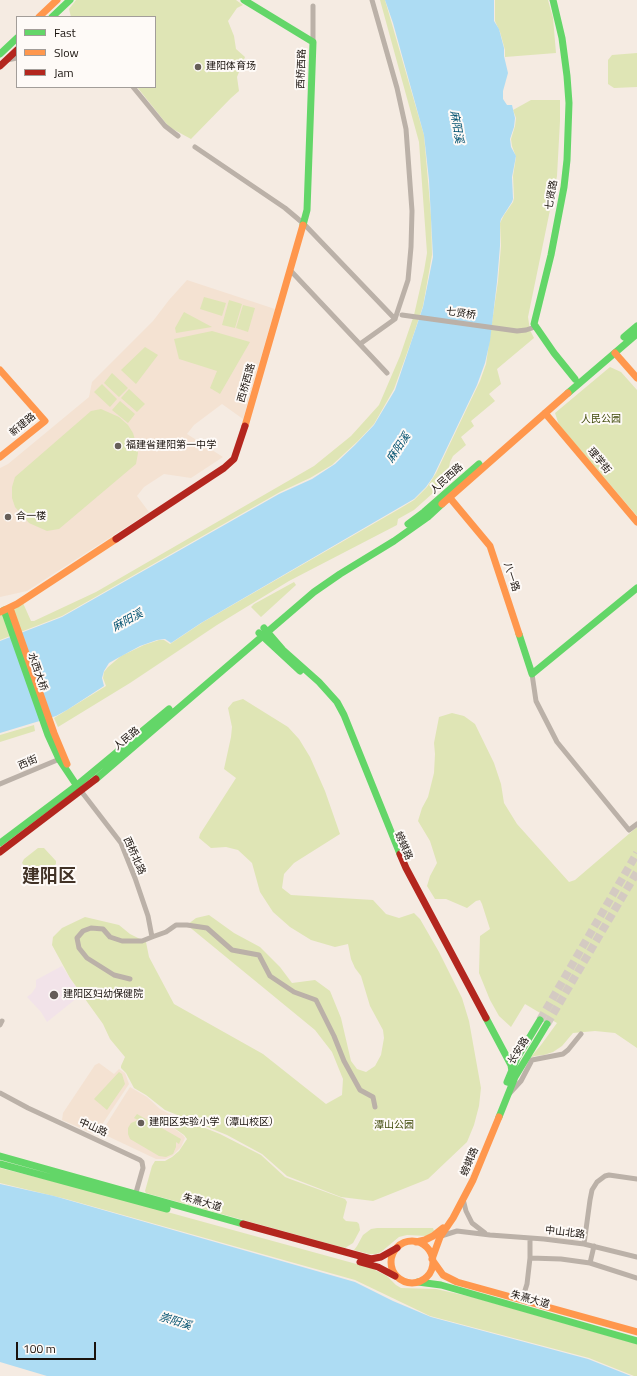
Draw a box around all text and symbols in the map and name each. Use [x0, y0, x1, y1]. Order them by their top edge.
legend [16, 16, 156, 88]
text: Fast [54, 23, 76, 42]
text: Slow [54, 43, 79, 62]
street label: 西桥西路 [295, 49, 309, 89]
place label: 建阳体育场 [206, 61, 256, 73]
marker: 建阳体育场 [193, 62, 203, 72]
text: Jam [54, 63, 74, 82]
water label: 麻阳溪 [447, 110, 465, 144]
street label: 七贤路 [543, 179, 561, 211]
street label: 七贤桥 [445, 306, 477, 322]
street label: 西桥西路 [236, 362, 258, 404]
street label: 新建路 [8, 411, 38, 439]
park label: 人民公园 [581, 414, 621, 426]
water label: 麻阳溪 [384, 431, 414, 465]
place label: 福建省建阳第一中学 [126, 440, 216, 452]
marker: 福建省建阳第一中学 [113, 441, 123, 451]
street label: 理学街 [585, 446, 613, 476]
street label: 人民西路 [428, 461, 466, 497]
place label: 合一楼 [16, 511, 46, 523]
marker: 合一楼 [3, 512, 13, 522]
street label: 八一路 [501, 561, 521, 593]
water label: 麻阳溪 [110, 607, 146, 635]
street label: 水西大桥 [25, 651, 49, 693]
street label: 人民路 [112, 725, 142, 753]
street label: 西街 [16, 754, 40, 772]
street label: 螃蜞路 [392, 830, 414, 862]
street label: 西桥北路 [120, 835, 148, 877]
district label: 建阳区 [22, 867, 76, 889]
marker: 建阳区妇幼保健院 [48, 989, 60, 1001]
place label: 建阳区妇幼保健院 [63, 989, 143, 1001]
street label: 长安路 [506, 1035, 532, 1067]
street label: 中山路 [77, 1116, 109, 1140]
place label: 建阳区实验小学（潭山校区） [149, 1117, 279, 1129]
marker: 建阳区实验小学（潭山校区） [136, 1118, 146, 1128]
park label: 潭山公园 [374, 1120, 414, 1132]
street label: 螃蜞路 [459, 1146, 481, 1178]
street label: 朱熹大道 [181, 1192, 223, 1214]
street label: 中山北路 [544, 1225, 586, 1241]
street label: 朱熹大道 [509, 1289, 551, 1311]
water label: 崇阳溪 [157, 1311, 193, 1333]
scale bar [18, 1334, 98, 1360]
text: 100 m [23, 1339, 56, 1358]

